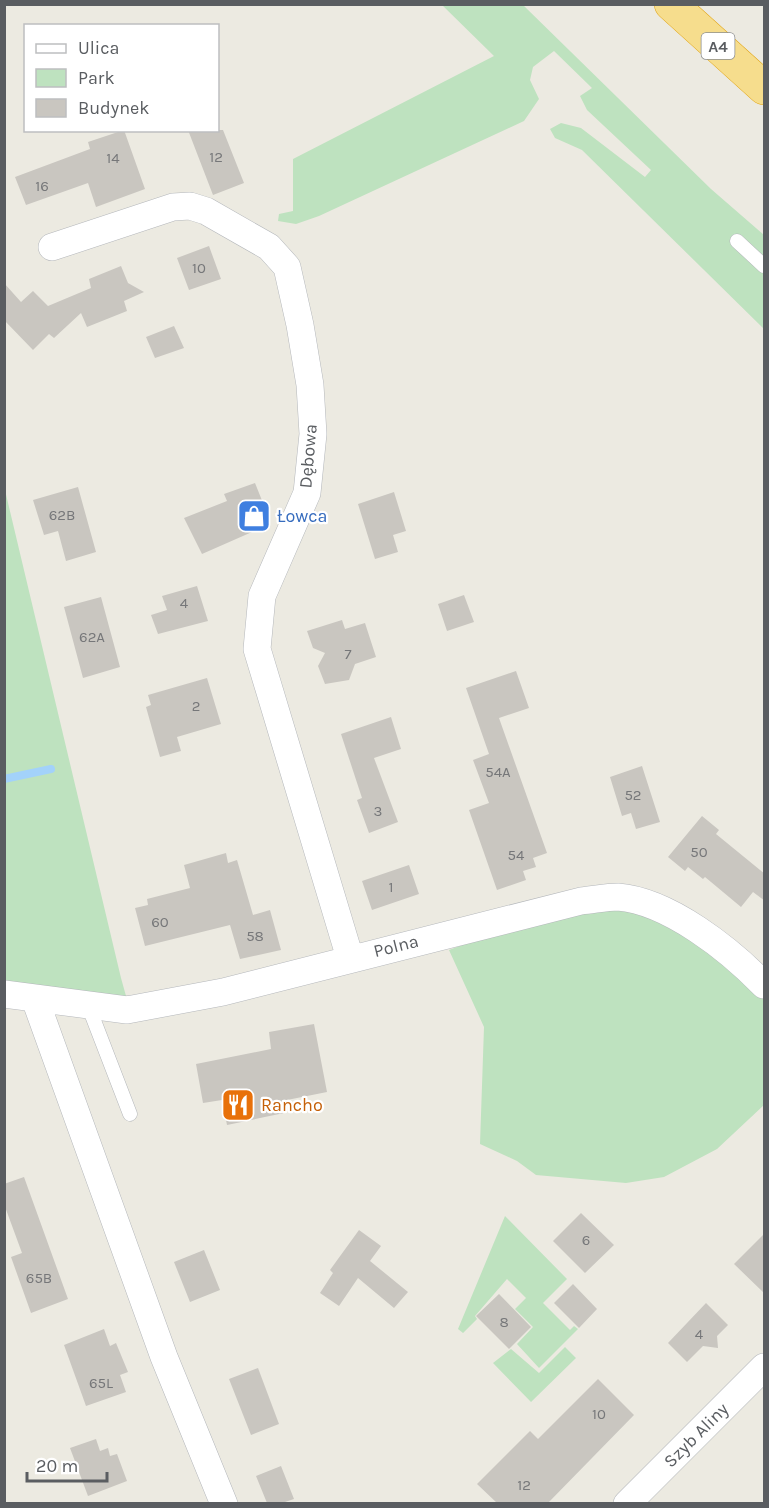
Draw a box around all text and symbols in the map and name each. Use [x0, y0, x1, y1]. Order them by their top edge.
legend [24, 24, 219, 132]
road number: A4 [702, 33, 734, 59]
text: Ulica [78, 37, 119, 59]
text: Park [78, 67, 115, 89]
text: Budynek [78, 97, 149, 119]
house number: 12 [209, 148, 223, 166]
house number: 14 [106, 149, 120, 167]
house number: 16 [35, 177, 49, 195]
house number: 10 [192, 259, 206, 277]
street label: Dębowa [294, 423, 322, 489]
shop icon: Łowca [236, 498, 272, 534]
place label: Łowca [277, 505, 328, 527]
house number: 62B [49, 506, 75, 524]
house number: 4 [180, 594, 189, 612]
house number: 62A [79, 628, 105, 646]
house number: 7 [344, 645, 352, 663]
house number: 2 [192, 697, 200, 715]
house number: 54A [485, 763, 511, 781]
house number: 52 [624, 786, 642, 804]
house number: 3 [374, 802, 382, 820]
house number: 50 [690, 843, 708, 861]
house number: 54 [508, 846, 525, 864]
house number: 1 [389, 878, 393, 896]
house number: 60 [151, 913, 169, 931]
house number: 58 [246, 927, 264, 945]
street label: Polna [371, 930, 421, 962]
restaurant icon: Rancho [220, 1087, 256, 1123]
place label: Rancho [261, 1094, 323, 1116]
house number: 6 [582, 1231, 590, 1249]
house number: 65B [26, 1269, 52, 1287]
house number: 8 [499, 1313, 509, 1331]
house number: 4 [695, 1325, 704, 1343]
house number: 65L [89, 1374, 113, 1392]
street label: Szyb Aliny [659, 1398, 733, 1472]
house number: 10 [592, 1405, 606, 1423]
scale bar [27, 1445, 106, 1483]
text: 20 m [36, 1455, 78, 1477]
house number: 12 [517, 1476, 531, 1494]

